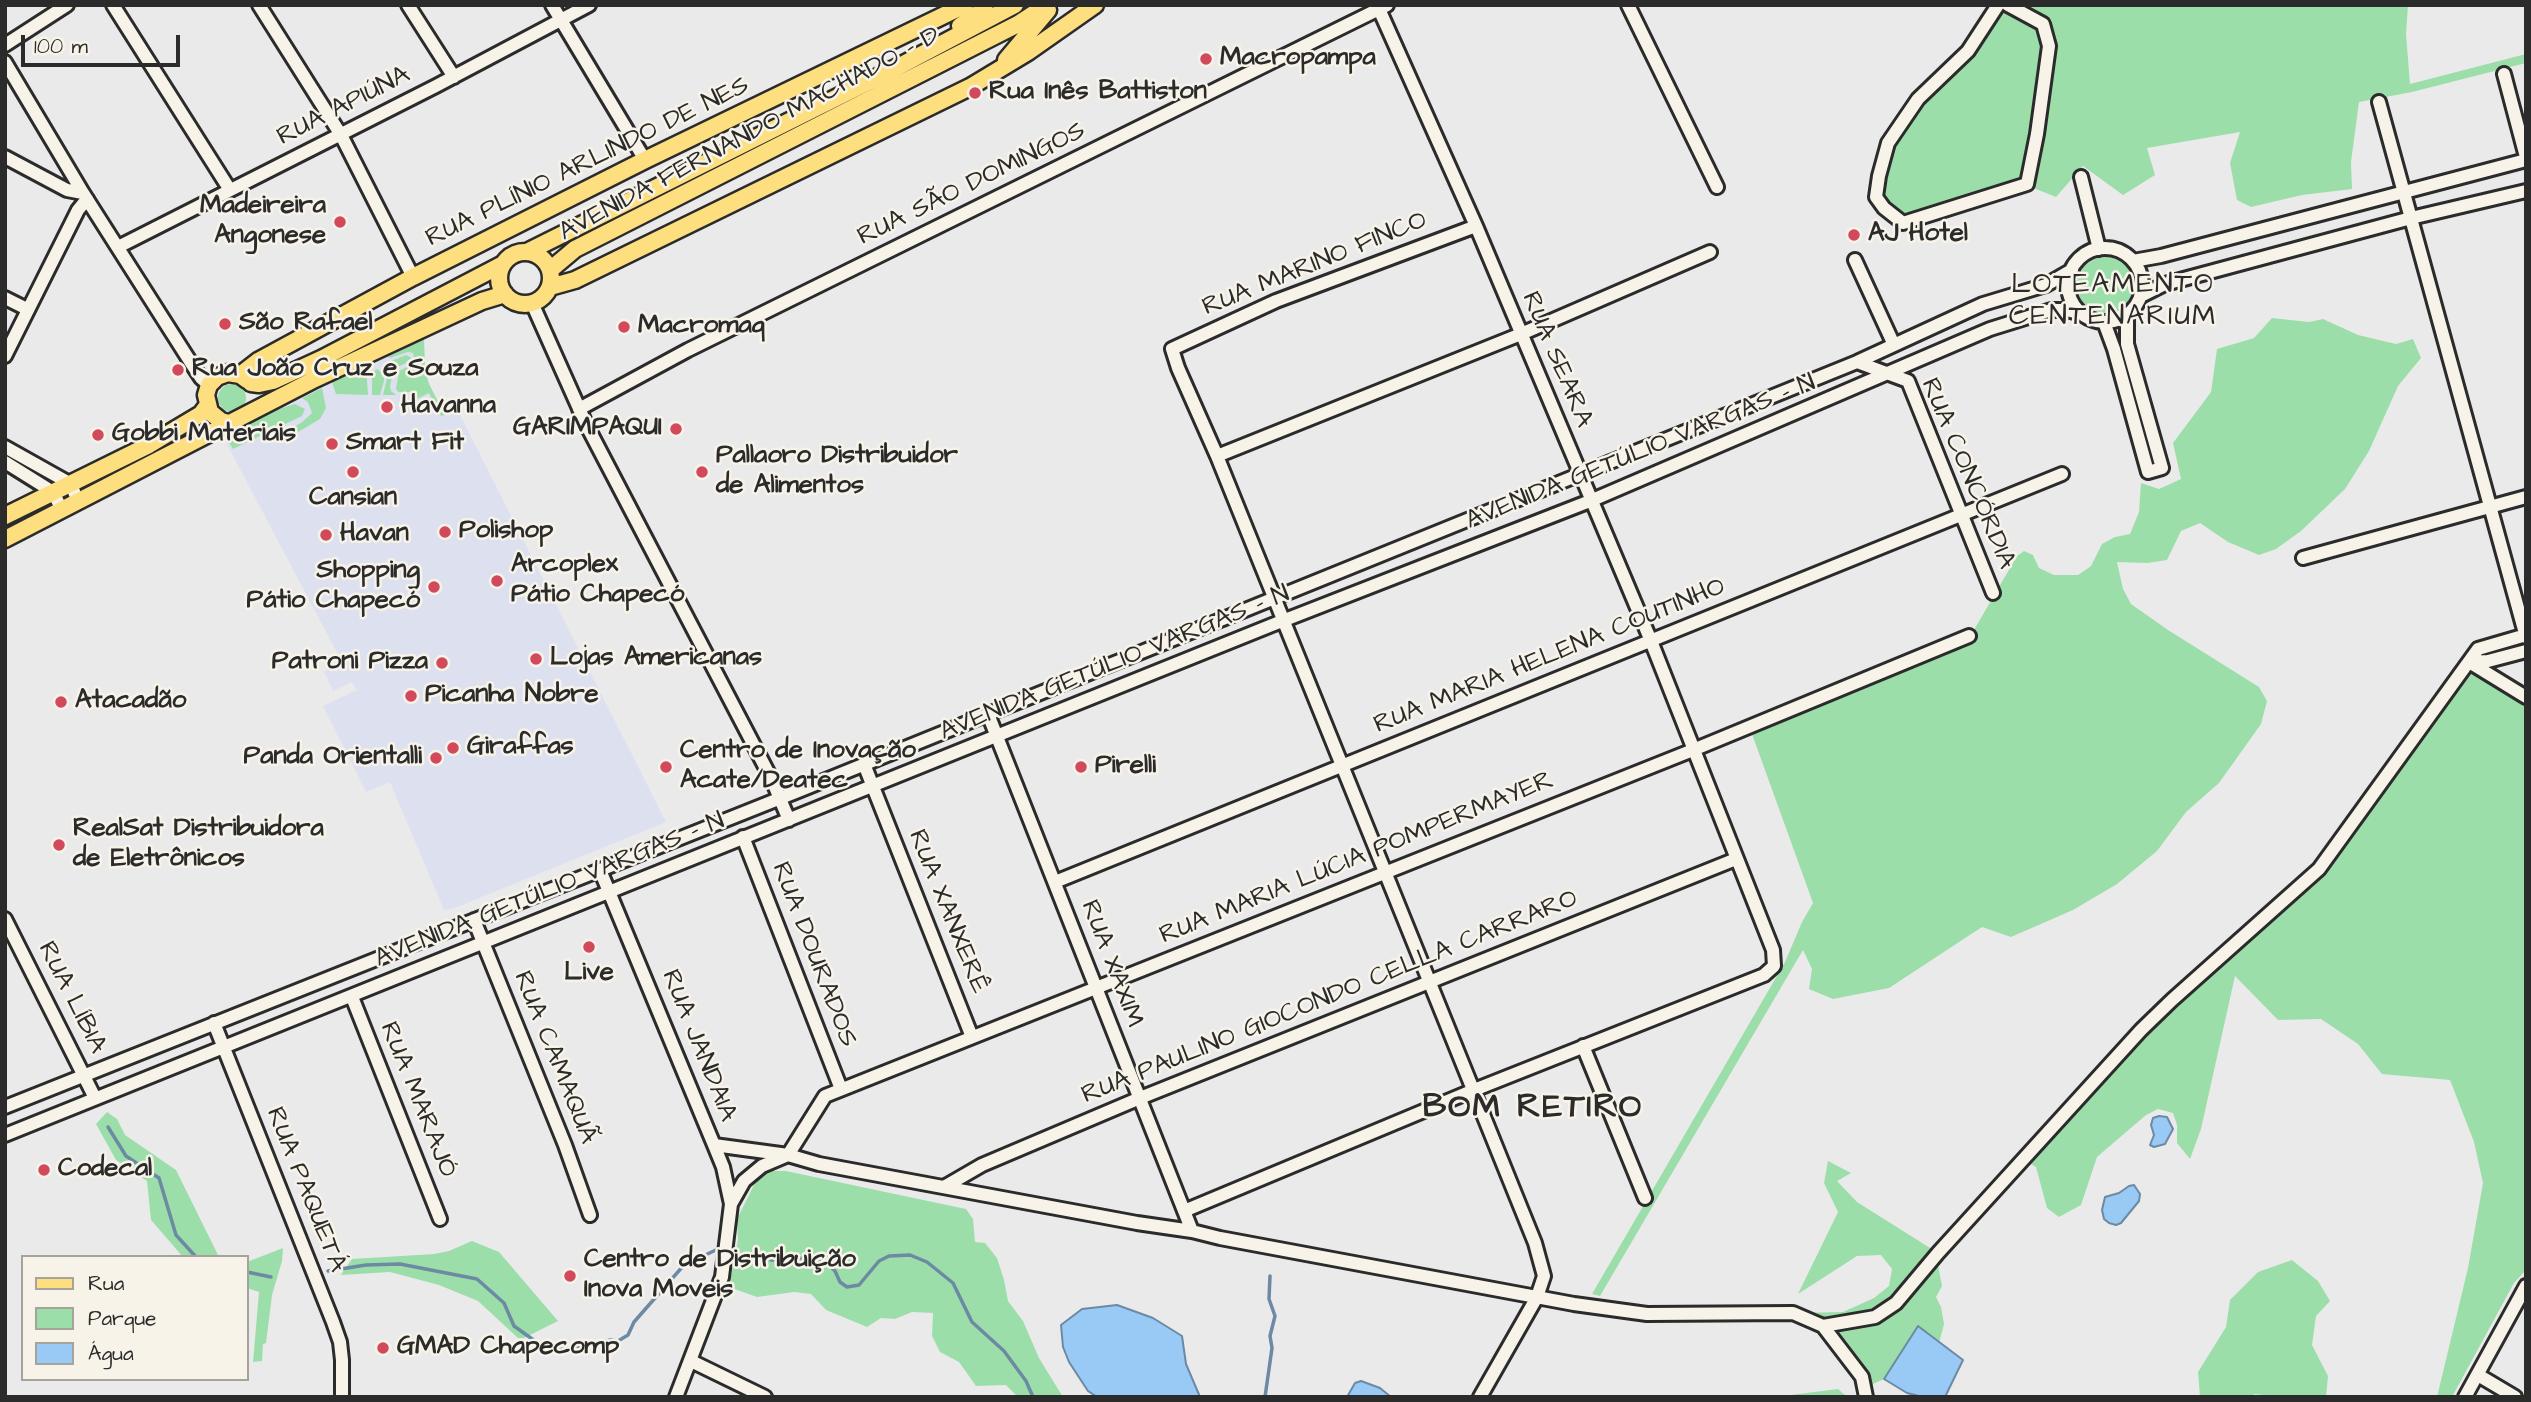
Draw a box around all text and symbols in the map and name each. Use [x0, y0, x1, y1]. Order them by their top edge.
scale bar [24, 21, 184, 65]
street label: AVENIDA FERNANDO MACHADO - D [554, 21, 946, 249]
text: 100 m [34, 32, 88, 61]
place label: Macropampa [1220, 43, 1376, 75]
marker: Macropampa [1198, 51, 1214, 67]
street label: RUA APIÚNA [272, 60, 416, 154]
street label: RUA PLÍNIO ARLINDO DE NES [421, 71, 755, 255]
place label: Rua Inês Battiston [989, 77, 1207, 109]
marker: Rua Inês Battiston [967, 85, 983, 101]
street label: RUA SÃO DOMINGOS [853, 116, 1091, 254]
place label: Madeireira Angonese [200, 191, 326, 252]
street label: RUA MARINO FINCO [1198, 206, 1432, 324]
marker: Madeireira Angonese [332, 214, 348, 230]
place label: AJ Hotel [1868, 219, 1968, 251]
marker: AJ Hotel [1846, 227, 1862, 243]
district label: LOTEAMENTO CENTENARIUM [2010, 269, 2216, 335]
street label: RUA SEARA [1513, 288, 1599, 432]
place label: São Rafael [239, 308, 373, 340]
place label: Macromaq [638, 311, 765, 343]
marker: São Rafael [217, 316, 233, 332]
marker: Macromaq [616, 319, 632, 335]
place label: Rua João Cruz e Souza [192, 354, 478, 386]
marker: Rua João Cruz e Souza [170, 362, 186, 378]
street label: AVENIDA GETÚLIO VARGAS - N [1462, 368, 1820, 538]
street label: RUA CONCÓRDIA [1913, 374, 2021, 574]
place label: Havanna [401, 391, 496, 423]
marker: Havanna [379, 399, 395, 415]
place label: GARIMPAQUI [513, 413, 662, 445]
place label: Gobbi Materiais [112, 419, 296, 451]
marker: GARIMPAQUI [668, 421, 684, 437]
marker: Gobbi Materiais [90, 427, 106, 443]
place label: Smart Fit [346, 428, 464, 460]
marker: Smart Fit [324, 436, 340, 452]
place label: Pallaoro Distribuidor de Alimentos [716, 441, 958, 503]
marker: Cansian [345, 464, 361, 480]
marker: Pallaoro Distribuidor de Alimentos [694, 464, 710, 480]
place label: Cansian [309, 483, 397, 515]
place label: Polishop [459, 516, 553, 548]
place label: Havan [340, 519, 409, 551]
marker: Polishop [437, 524, 453, 540]
marker: Havan [318, 527, 334, 543]
place label: Arcoplex Pátio Chapecó [511, 550, 684, 612]
place label: Shopping Pátio Chapecó [247, 556, 420, 618]
street label: RUA MARIA HELENA COUTINHO [1370, 572, 1730, 742]
marker: Arcoplex Pátio Chapecó [489, 573, 505, 589]
marker: Shopping Pátio Chapecó [426, 579, 442, 595]
street label: AVENIDA GETÚLIO VARGAS - N [936, 579, 1294, 749]
place label: Lojas Americanas [550, 643, 762, 675]
place label: Patroni Pizza [272, 647, 428, 679]
marker: Lojas Americanas [528, 651, 544, 667]
marker: Patroni Pizza [434, 655, 450, 671]
place label: Picanha Nobre [425, 680, 599, 712]
place label: Atacadão [75, 686, 186, 718]
marker: Picanha Nobre [403, 688, 419, 704]
marker: Atacadão [53, 694, 69, 710]
place label: Giraffas [467, 732, 574, 764]
place label: Centro de Inovação Acate/Deatec [680, 736, 916, 798]
marker: Giraffas [445, 740, 461, 756]
place label: Panda Orientalli [244, 742, 422, 774]
marker: Panda Orientalli [428, 750, 444, 766]
place label: Pirelli [1095, 751, 1156, 783]
marker: Centro de Inovação Acate/Deatec [658, 759, 674, 775]
marker: Pirelli [1073, 759, 1089, 775]
street label: RUA MARIA LÚCIA POMPERMAYER [1156, 766, 1558, 952]
street label: AVENIDA GETÚLIO VARGAS - N [371, 806, 729, 976]
place label: RealSat Distribuidora de Eletrônicos [73, 814, 324, 876]
street label: RUA XANXERÊ [900, 826, 994, 998]
marker: RealSat Distribuidora de Eletrônicos [51, 837, 67, 853]
street label: RUA DOURADOS [763, 858, 863, 1052]
street label: RUA PAULINO GIOCONDO CELLA CARRARO [1078, 884, 1582, 1112]
street label: RUA XAXIM [1073, 896, 1149, 1032]
street label: RUA LÍBIA [30, 937, 112, 1059]
marker: Live [581, 939, 597, 955]
place label: Live [564, 958, 614, 990]
street label: RUA JANDAIA [653, 966, 743, 1126]
street label: RUA CAMAQUÃ [505, 967, 603, 1149]
street label: RUA MARAJÓ [372, 1018, 462, 1182]
district label: BOM RETIRO [1424, 1089, 1642, 1129]
street label: RUA PAQUETÁ [258, 1103, 352, 1277]
place label: Codecal [58, 1154, 152, 1186]
marker: Codecal [36, 1162, 52, 1178]
place label: Centro de Distribuição Inova Moveis [584, 1245, 856, 1306]
legend [21, 1255, 248, 1381]
marker: Centro de Distribuição Inova Moveis [562, 1268, 578, 1284]
text: Rua [88, 1269, 124, 1298]
text: Parque [88, 1304, 156, 1333]
place label: GMAD Chapecomp [397, 1332, 619, 1364]
text: Água [88, 1339, 134, 1368]
marker: GMAD Chapecomp [375, 1340, 391, 1356]

